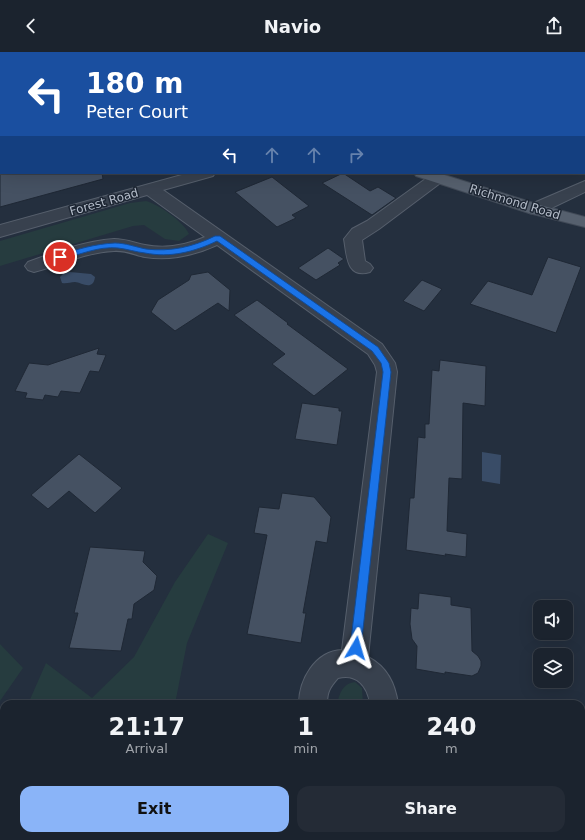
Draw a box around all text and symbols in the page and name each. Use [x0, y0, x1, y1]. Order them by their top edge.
icon: back [20, 15, 42, 37]
icon: share [543, 15, 565, 37]
text: Navio [264, 16, 321, 37]
text: 180 m [86, 67, 183, 100]
icon: left [20, 68, 72, 120]
text: Peter Court [86, 101, 188, 122]
icon: left [219, 144, 241, 166]
icon: ahead [261, 144, 283, 166]
icon: ahead [303, 144, 325, 166]
icon: right [345, 144, 367, 166]
street label: Richmond Road [468, 182, 562, 222]
street label: Forest Road [68, 186, 140, 218]
pin [43, 240, 77, 274]
icon: arrive [49, 246, 71, 268]
map controls [533, 600, 573, 688]
button: sound [533, 600, 573, 640]
position arrow [335, 627, 377, 669]
button: layers [533, 648, 573, 688]
text: 21:17 [108, 713, 185, 741]
text: 1 [297, 713, 314, 741]
text: 240 [426, 713, 476, 741]
text: Arrival [126, 741, 168, 756]
text: min [293, 741, 318, 756]
text: m [445, 741, 458, 756]
button: Exit [20, 786, 289, 832]
button: Share [297, 786, 565, 832]

